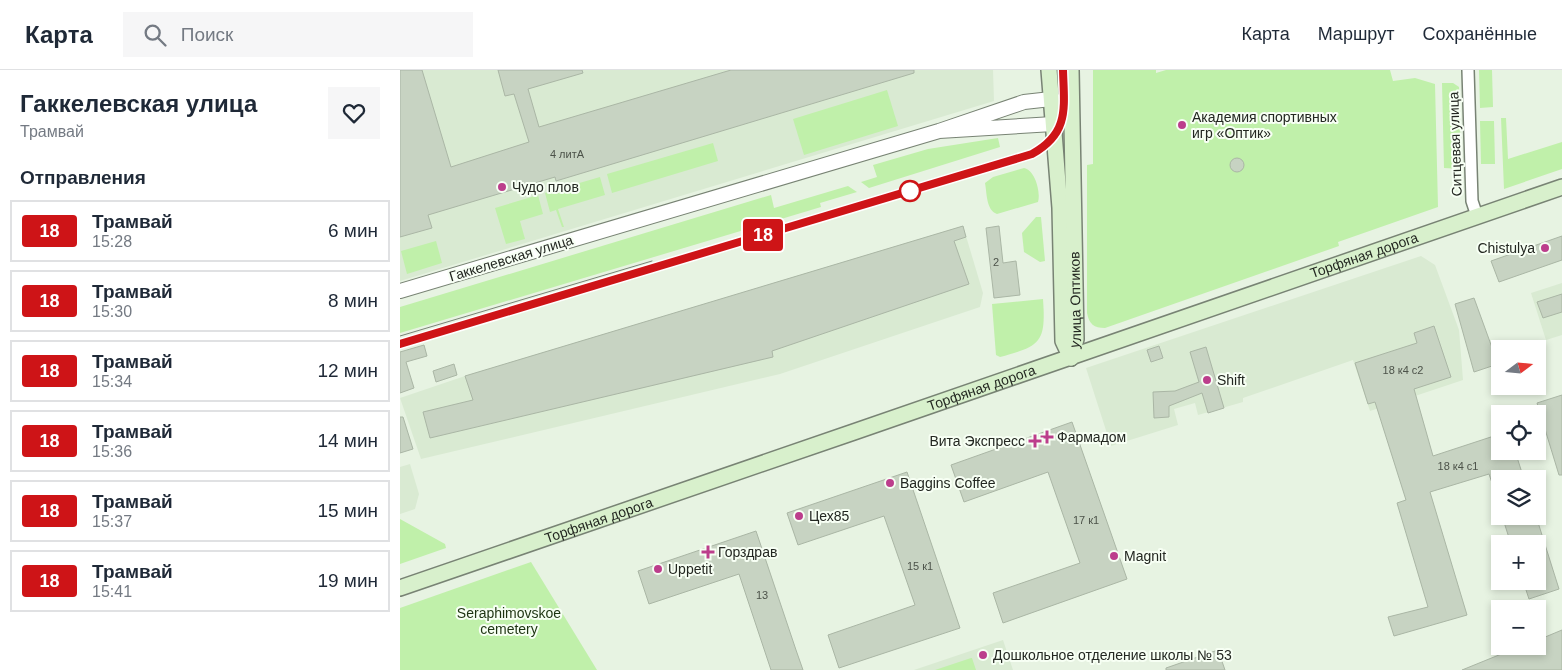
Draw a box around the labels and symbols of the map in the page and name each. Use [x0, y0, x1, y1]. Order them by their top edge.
street label: Ситцевая улица [1445, 91, 1465, 197]
place label: Академия спортивных игр «Оптик» [1192, 109, 1337, 141]
marker: Академия спортивных игр «Оптик» [1176, 119, 1188, 131]
house number: 4 литА [550, 148, 585, 160]
place label: Чудо плов [512, 179, 579, 195]
unlabelled marker [899, 180, 921, 202]
marker: Чудо плов [496, 181, 508, 193]
line badge: 18 [740, 219, 786, 251]
street label: Торфяная дорога [1308, 229, 1420, 281]
street label: Гаккелевская улица [447, 231, 575, 284]
place label: Chistulya [1477, 240, 1535, 256]
marker: Chistulya [1539, 242, 1551, 254]
street label: улица Оптиков [1066, 251, 1084, 350]
house number: 2 [993, 256, 999, 268]
north arrow [1491, 340, 1546, 395]
street label: Торфяная дорога [925, 362, 1038, 414]
house number: 18 к4 с2 [1383, 364, 1423, 376]
place label: Shift [1217, 372, 1245, 388]
marker: Shift [1201, 374, 1213, 386]
place label: Фармадом [1057, 429, 1126, 445]
marker: Фармадом [1041, 431, 1053, 443]
place label: Вита Экспресс [929, 433, 1025, 449]
marker: Вита Экспресс [1029, 435, 1041, 447]
house number: 18 к4 с1 [1438, 460, 1478, 472]
place label: Baggins Coffee [900, 475, 996, 491]
marker: Baggins Coffee [884, 477, 896, 489]
street label: Торфяная дорога [543, 494, 655, 546]
place label: Цех85 [809, 508, 850, 524]
marker: Цех85 [793, 510, 805, 522]
house number: 17 к1 [1073, 514, 1099, 526]
place label: Горздрав [718, 544, 777, 560]
marker: Горздрав [702, 546, 714, 558]
place label: Magnit [1124, 548, 1166, 564]
marker: Magnit [1108, 550, 1120, 562]
house number: 15 к1 [907, 560, 933, 572]
place label: Uppetit [668, 561, 712, 577]
marker: Uppetit [652, 563, 664, 575]
house number: 13 [756, 589, 768, 601]
park label: Seraphimovskoe cemetery [457, 605, 561, 637]
place label: Дошкольное отделение школы № 53 [993, 647, 1232, 663]
marker: Дошкольное отделение школы № 53 [977, 649, 989, 661]

